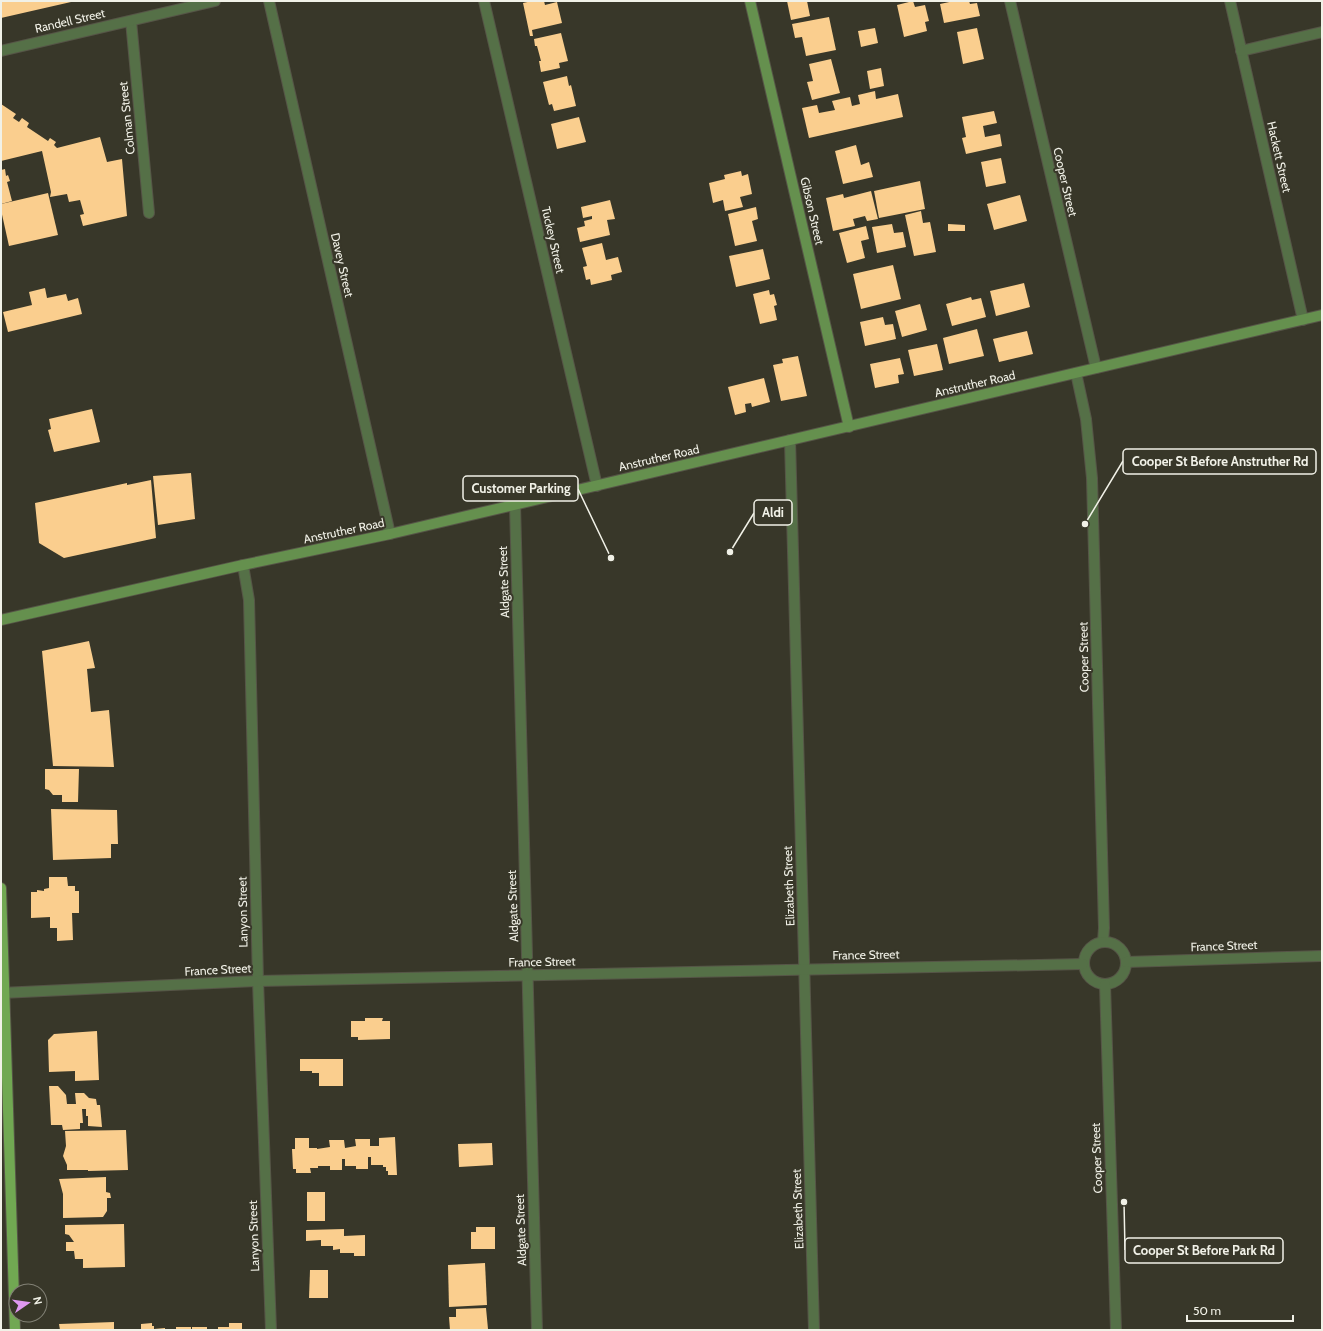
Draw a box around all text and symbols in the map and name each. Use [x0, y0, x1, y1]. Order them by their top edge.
street label: Randell Street [33, 5, 106, 36]
street label: Colman Street [115, 81, 138, 155]
street label: Hackett Street [1264, 120, 1295, 194]
street label: Cooper Street [1050, 146, 1081, 218]
street label: Gibson Street [797, 176, 828, 246]
street label: Tuckey Street [539, 205, 568, 275]
street label: Davey Street [328, 231, 357, 299]
street label: Anstruther Road [933, 367, 1017, 400]
street label: Anstruther Road [617, 441, 701, 474]
callout: Cooper St Before Anstruther Rd [1123, 449, 1316, 474]
text: Cooper St Before Anstruther Rd [1132, 453, 1308, 469]
callout: Customer Parking [463, 476, 578, 501]
text: Customer Parking [472, 480, 571, 496]
callout: Aldi [754, 500, 792, 525]
text: Aldi [762, 504, 784, 520]
street label: Anstruther Road [302, 515, 386, 546]
street label: Aldgate Street [495, 546, 512, 618]
street label: Cooper Street [1075, 622, 1092, 692]
street label: Elizabeth Street [780, 846, 797, 926]
street label: Aldgate Street [504, 870, 521, 942]
street label: Lanyon Street [234, 876, 251, 948]
street label: France Street [1190, 937, 1258, 954]
street label: France Street [832, 946, 900, 963]
street label: France Street [508, 953, 576, 970]
street label: France Street [184, 960, 252, 979]
street label: Cooper Street [1088, 1122, 1105, 1194]
street label: Elizabeth Street [789, 1169, 806, 1249]
street label: Aldgate Street [512, 1194, 529, 1266]
street label: Lanyon Street [245, 1200, 262, 1272]
callout: Cooper St Before Park Rd [1125, 1238, 1283, 1263]
text: Cooper St Before Park Rd [1133, 1242, 1275, 1258]
north arrow [8, 1283, 48, 1323]
text: N [30, 1295, 45, 1306]
scale bar [1187, 1297, 1293, 1323]
text: 50 m [1193, 1303, 1221, 1318]

